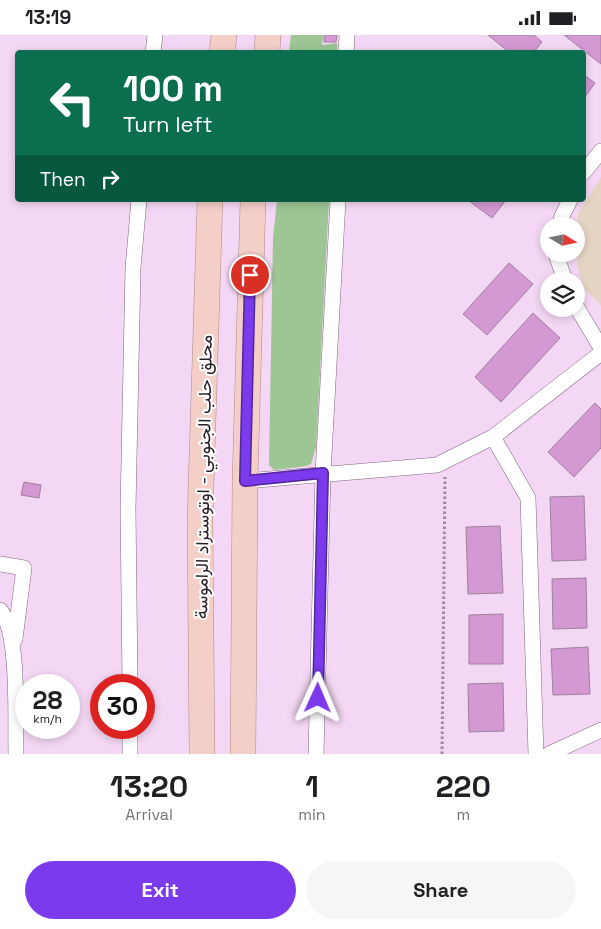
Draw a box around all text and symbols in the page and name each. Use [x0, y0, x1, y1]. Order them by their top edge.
text: 13:19 [25, 5, 71, 30]
text: 100 m [123, 67, 223, 111]
icon: left [40, 70, 105, 135]
text: Turn left [123, 110, 213, 138]
icon: right [96, 165, 124, 193]
text: Then [40, 167, 86, 192]
north arrow [540, 217, 585, 263]
map controls [540, 217, 585, 317]
pin [229, 254, 271, 296]
icon: arrive [236, 261, 264, 289]
button: layers [540, 272, 585, 317]
street label: محلق حلب الجنوبي - اوتوستراد الراموسة [189, 335, 221, 619]
position arrow [291, 671, 343, 723]
speed limit sign: 30 [90, 674, 155, 739]
text: 28 [33, 684, 62, 716]
text: km/h [33, 711, 62, 727]
text: 13:20 [110, 767, 188, 806]
text: 1 [305, 767, 319, 806]
text: 220 [436, 767, 491, 806]
text: Arrival [125, 804, 173, 825]
text: min [298, 804, 326, 825]
text: m [456, 804, 470, 825]
button: Exit [25, 861, 296, 919]
button: Share [306, 861, 576, 919]

